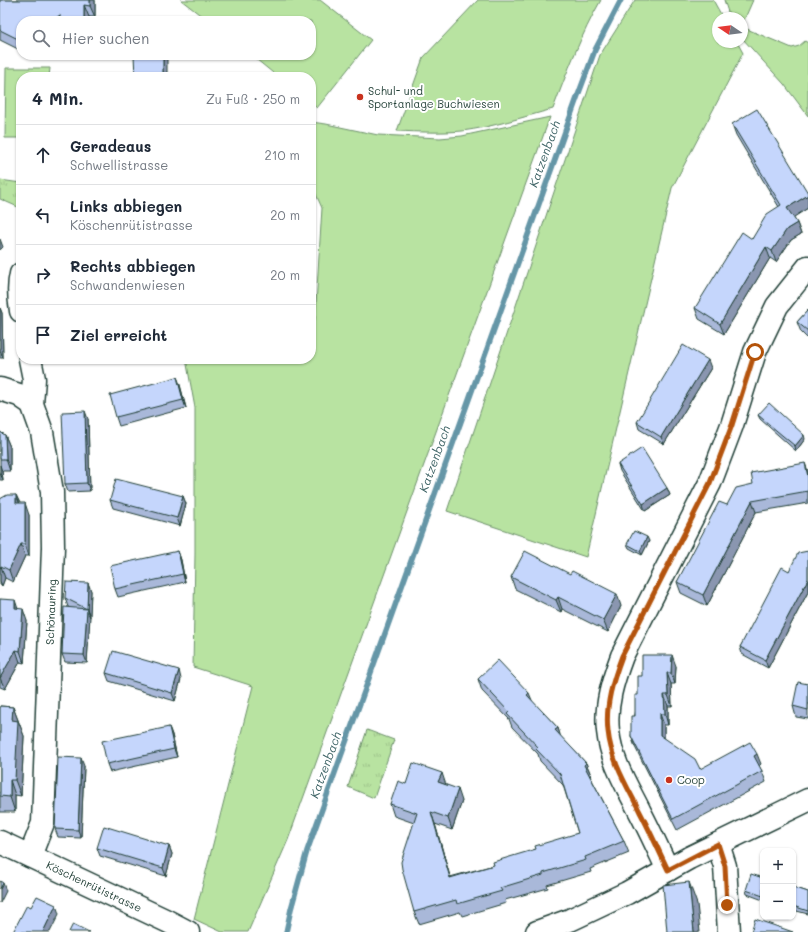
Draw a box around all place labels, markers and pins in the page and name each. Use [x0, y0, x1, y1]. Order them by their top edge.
place label: Schul- und Sportanlage Buchwiesen [368, 83, 500, 111]
marker: Schul- und Sportanlage Buchwiesen [355, 92, 365, 102]
place label: Coop [677, 772, 705, 787]
marker: Coop [664, 775, 674, 785]

